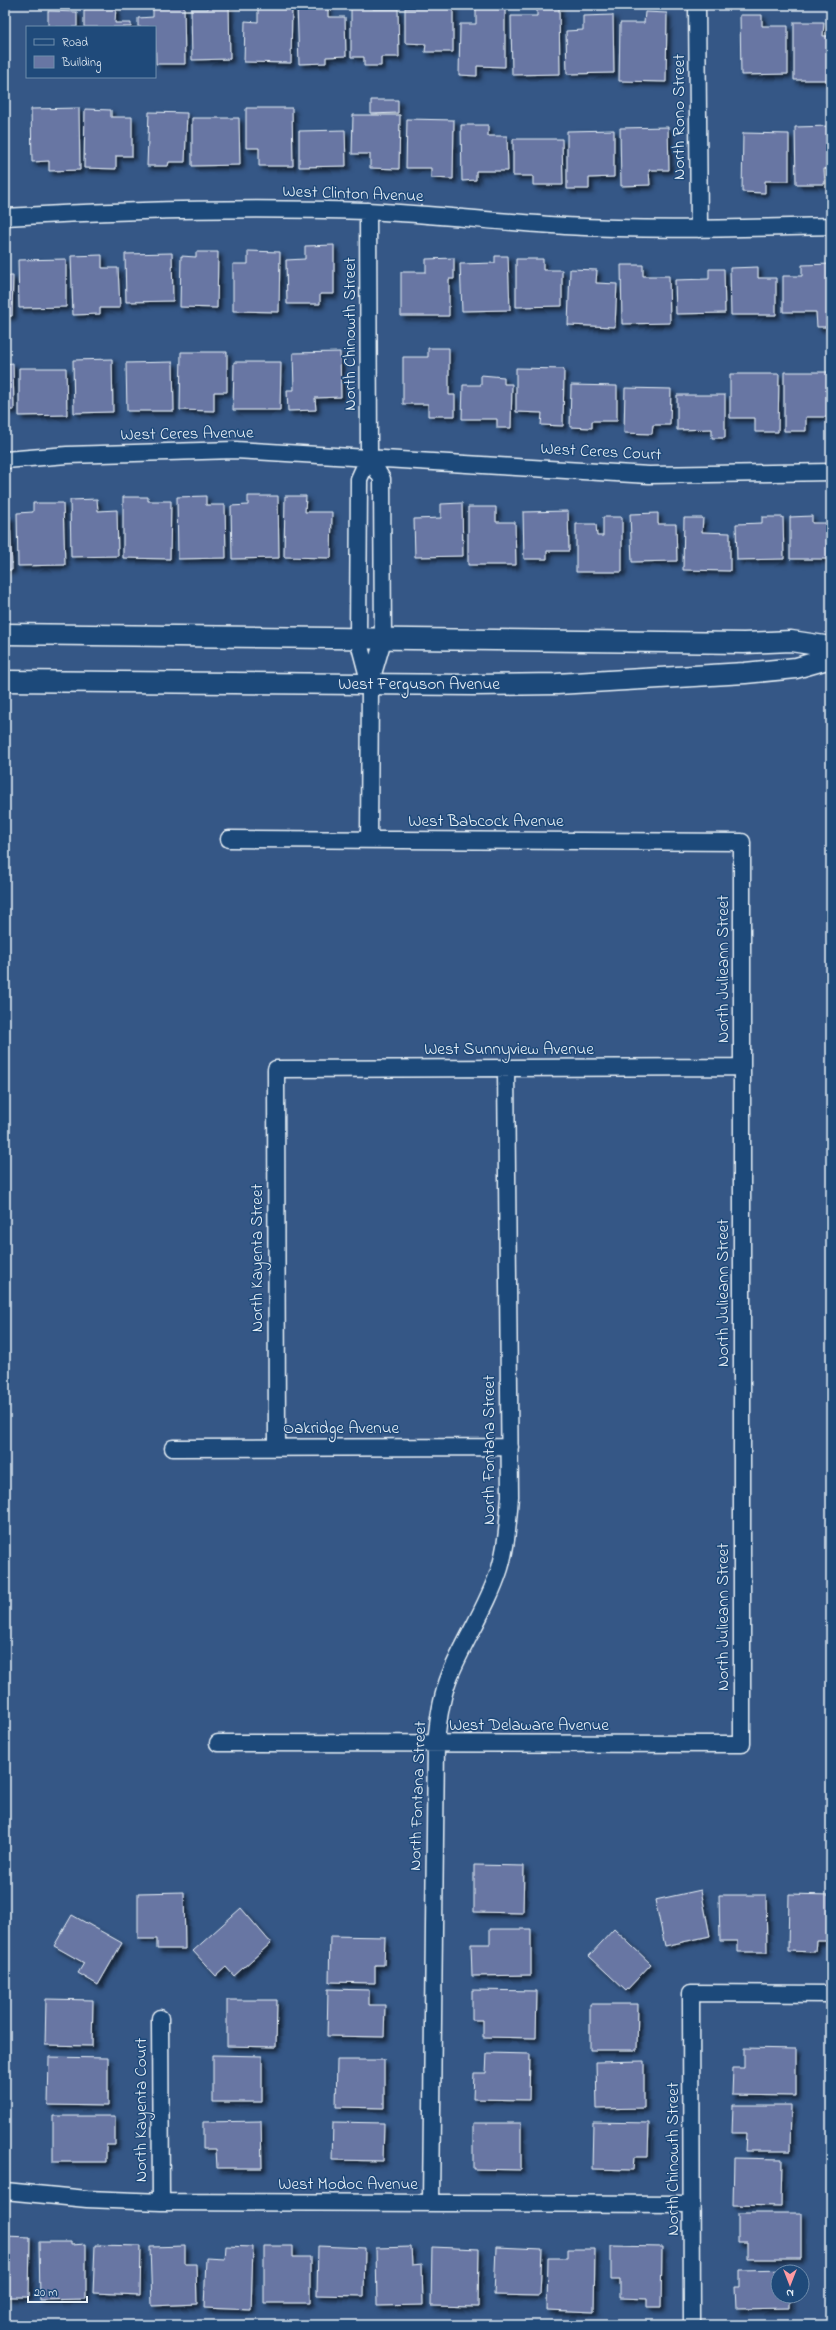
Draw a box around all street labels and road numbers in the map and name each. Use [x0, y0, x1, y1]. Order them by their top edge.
street label: North Rono Street [667, 54, 692, 180]
street label: West Clinton Avenue [282, 179, 424, 209]
street label: North Chinowth Street [338, 257, 363, 411]
street label: West Ceres Avenue [120, 420, 254, 448]
street label: West Ceres Court [540, 436, 662, 468]
street label: West Ferguson Avenue [338, 672, 500, 699]
street label: West Babcock Avenue [408, 809, 564, 834]
street label: North Julieann Street [711, 895, 736, 1043]
street label: West Sunnyview Avenue [424, 1037, 594, 1063]
street label: North Kayenta Street [245, 1183, 271, 1332]
street label: North Julieann Street [711, 1219, 736, 1367]
street label: North Fontana Street [477, 1375, 502, 1525]
street label: Oakridge Avenue [283, 1416, 399, 1443]
street label: North Julieann Street [711, 1543, 736, 1691]
street label: West Delaware Avenue [449, 1713, 609, 1738]
street label: North Fontana Street [403, 1720, 433, 1871]
street label: North Kayenta Court [129, 2037, 155, 2182]
street label: North Chinowth Street [661, 2082, 686, 2236]
street label: West Modoc Avenue [278, 2172, 418, 2197]

